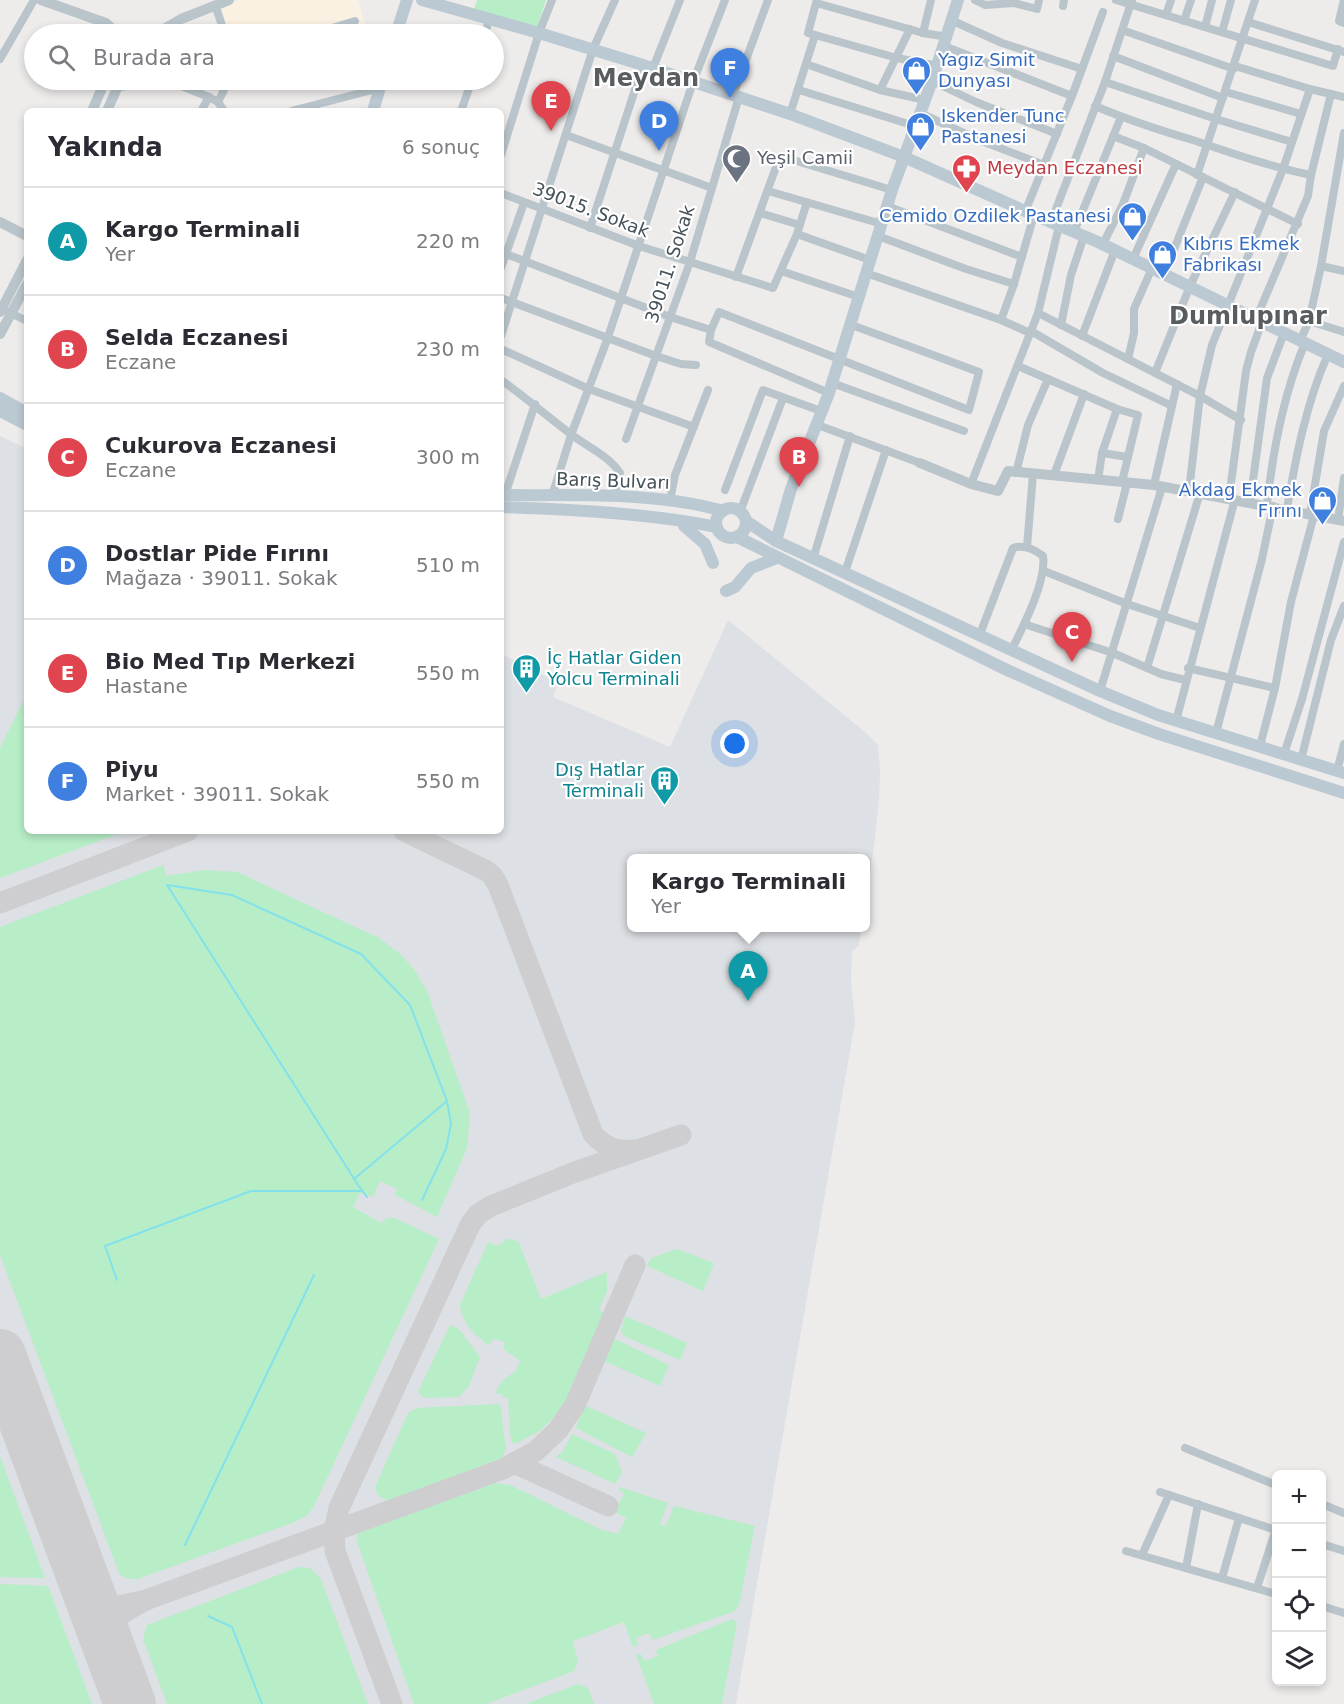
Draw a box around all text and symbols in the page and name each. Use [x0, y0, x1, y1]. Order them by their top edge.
search box [24, 24, 504, 90]
icon: search [45, 41, 78, 74]
text: Burada ara [93, 45, 215, 70]
pin: F [710, 48, 750, 98]
place label: Yagız Simit Dunyası [937, 49, 1035, 91]
shop icon: Yagız Simit Dunyası [901, 54, 933, 96]
district label: Meydan [593, 64, 699, 92]
pin: E [532, 82, 570, 131]
pin: D [640, 102, 678, 151]
place label: Iskender Tunc Pastanesi [941, 105, 1065, 147]
shop icon: Iskender Tunc Pastanesi [904, 110, 936, 152]
text: Yakında [48, 132, 163, 162]
text: 6 sonuç [402, 135, 480, 159]
mosque icon: Yeşil Camii [720, 142, 752, 184]
place label: Yeşil Camii [756, 147, 853, 168]
pharmacy icon: Meydan Eczanesi [950, 152, 982, 194]
place label: Meydan Eczanesi [987, 157, 1142, 178]
street label: 39015. Sokak [530, 178, 653, 242]
shop icon: Cemido Ozdilek Pastanesi [1116, 200, 1148, 242]
street label: 39011. Sokak [641, 202, 699, 325]
place label: Cemido Ozdilek Pastanesi [879, 205, 1111, 226]
text: Kargo Terminali [105, 217, 300, 242]
text: A [60, 229, 75, 253]
text: 220 m [416, 229, 480, 253]
place label: Kıbrıs Ekmek Fabrikası [1183, 233, 1300, 275]
shop icon: Kıbrıs Ekmek Fabrikası [1146, 238, 1178, 280]
text: Yer [105, 242, 135, 266]
district label: Dumlupınar [1169, 302, 1327, 330]
text: Selda Eczanesi [105, 325, 289, 350]
text: B [60, 337, 75, 361]
text: 230 m [416, 337, 480, 361]
text: Eczane [105, 350, 176, 374]
text: Cukurova Eczanesi [105, 433, 337, 458]
pin: B [780, 438, 818, 487]
text: C [60, 445, 75, 469]
text: 300 m [416, 445, 480, 469]
text: Eczane [105, 458, 176, 482]
street label: Barış Bulvarı [556, 468, 670, 493]
place label: Akdag Ekmek Fırını [1179, 479, 1303, 521]
shop icon: Akdag Ekmek Fırını [1307, 484, 1339, 526]
text: Dostlar Pide Fırını [105, 541, 329, 566]
text: D [59, 553, 76, 577]
text: 510 m [416, 553, 480, 577]
text: Mağaza · 39011. Sokak [105, 566, 338, 590]
pin: C [1052, 612, 1092, 662]
place label: İç Hatlar Giden Yolcu Terminali [546, 647, 682, 689]
text: Bio Med Tıp Merkezi [105, 649, 355, 674]
building icon: İç Hatlar Giden Yolcu Terminali [510, 652, 542, 694]
text: E [61, 661, 74, 685]
text: 550 m [416, 661, 480, 685]
text: Hastane [105, 674, 188, 698]
your location [720, 729, 749, 758]
text: Piyu [105, 757, 159, 782]
place label: Dış Hatlar Terminali [555, 759, 645, 801]
building icon: Dış Hatlar Terminali [649, 764, 681, 806]
text: F [61, 769, 74, 793]
text: 550 m [416, 769, 480, 793]
text: Market · 39011. Sokak [105, 782, 329, 806]
popup [627, 854, 870, 932]
text: Kargo Terminali [651, 869, 846, 894]
text: Yer [651, 894, 681, 918]
pin: A [728, 952, 768, 1001]
map controls [1272, 1470, 1326, 1686]
button: + [1272, 1470, 1326, 1524]
button: − [1272, 1524, 1326, 1578]
button: locate [1272, 1578, 1326, 1632]
button: layers [1272, 1632, 1326, 1686]

